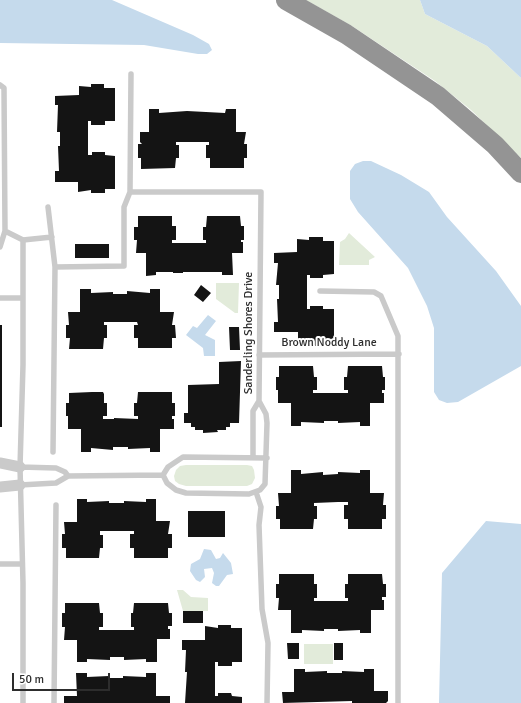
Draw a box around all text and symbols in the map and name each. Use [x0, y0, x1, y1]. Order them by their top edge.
street label: Sanderling Shores Drive [242, 272, 256, 394]
street label: Brown Noddy Lane [281, 336, 377, 350]
scale bar [14, 665, 112, 691]
text: 50 m [19, 672, 44, 687]

